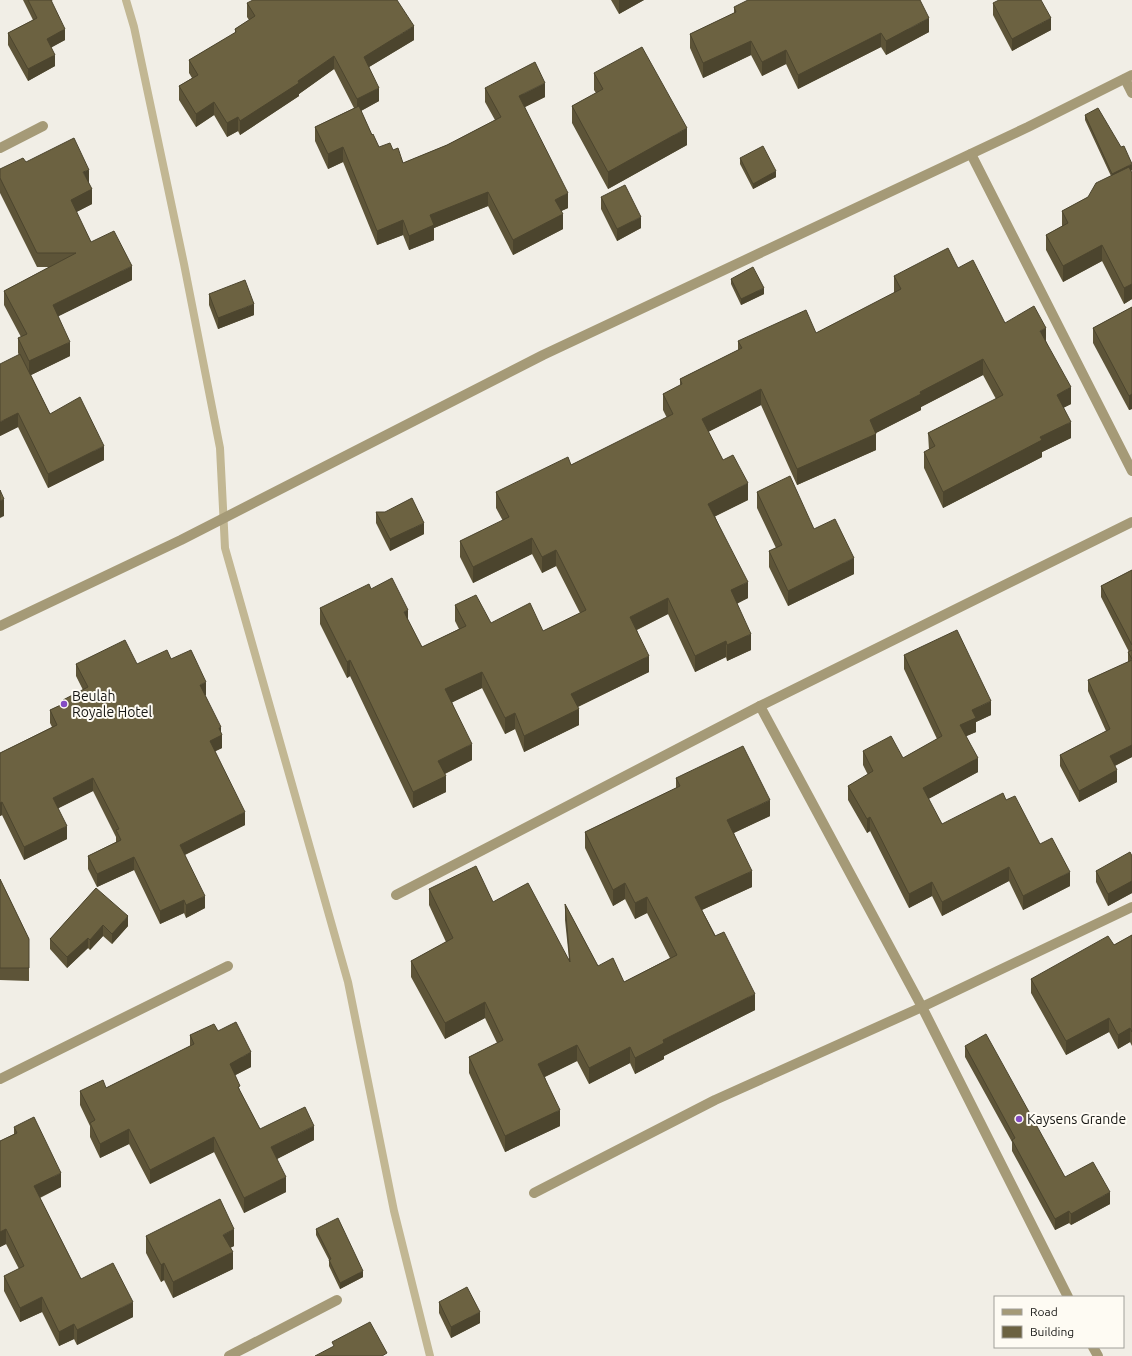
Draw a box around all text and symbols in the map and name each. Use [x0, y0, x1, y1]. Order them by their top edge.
place label: Beulah Royale Hotel [72, 688, 153, 720]
marker: Beulah Royale Hotel [59, 699, 69, 709]
place label: Kaysens Grande [1027, 1111, 1126, 1127]
marker: Kaysens Grande [1014, 1114, 1024, 1124]
legend [994, 1296, 1124, 1348]
text: Road [1030, 1305, 1058, 1318]
text: Building [1030, 1325, 1074, 1338]

